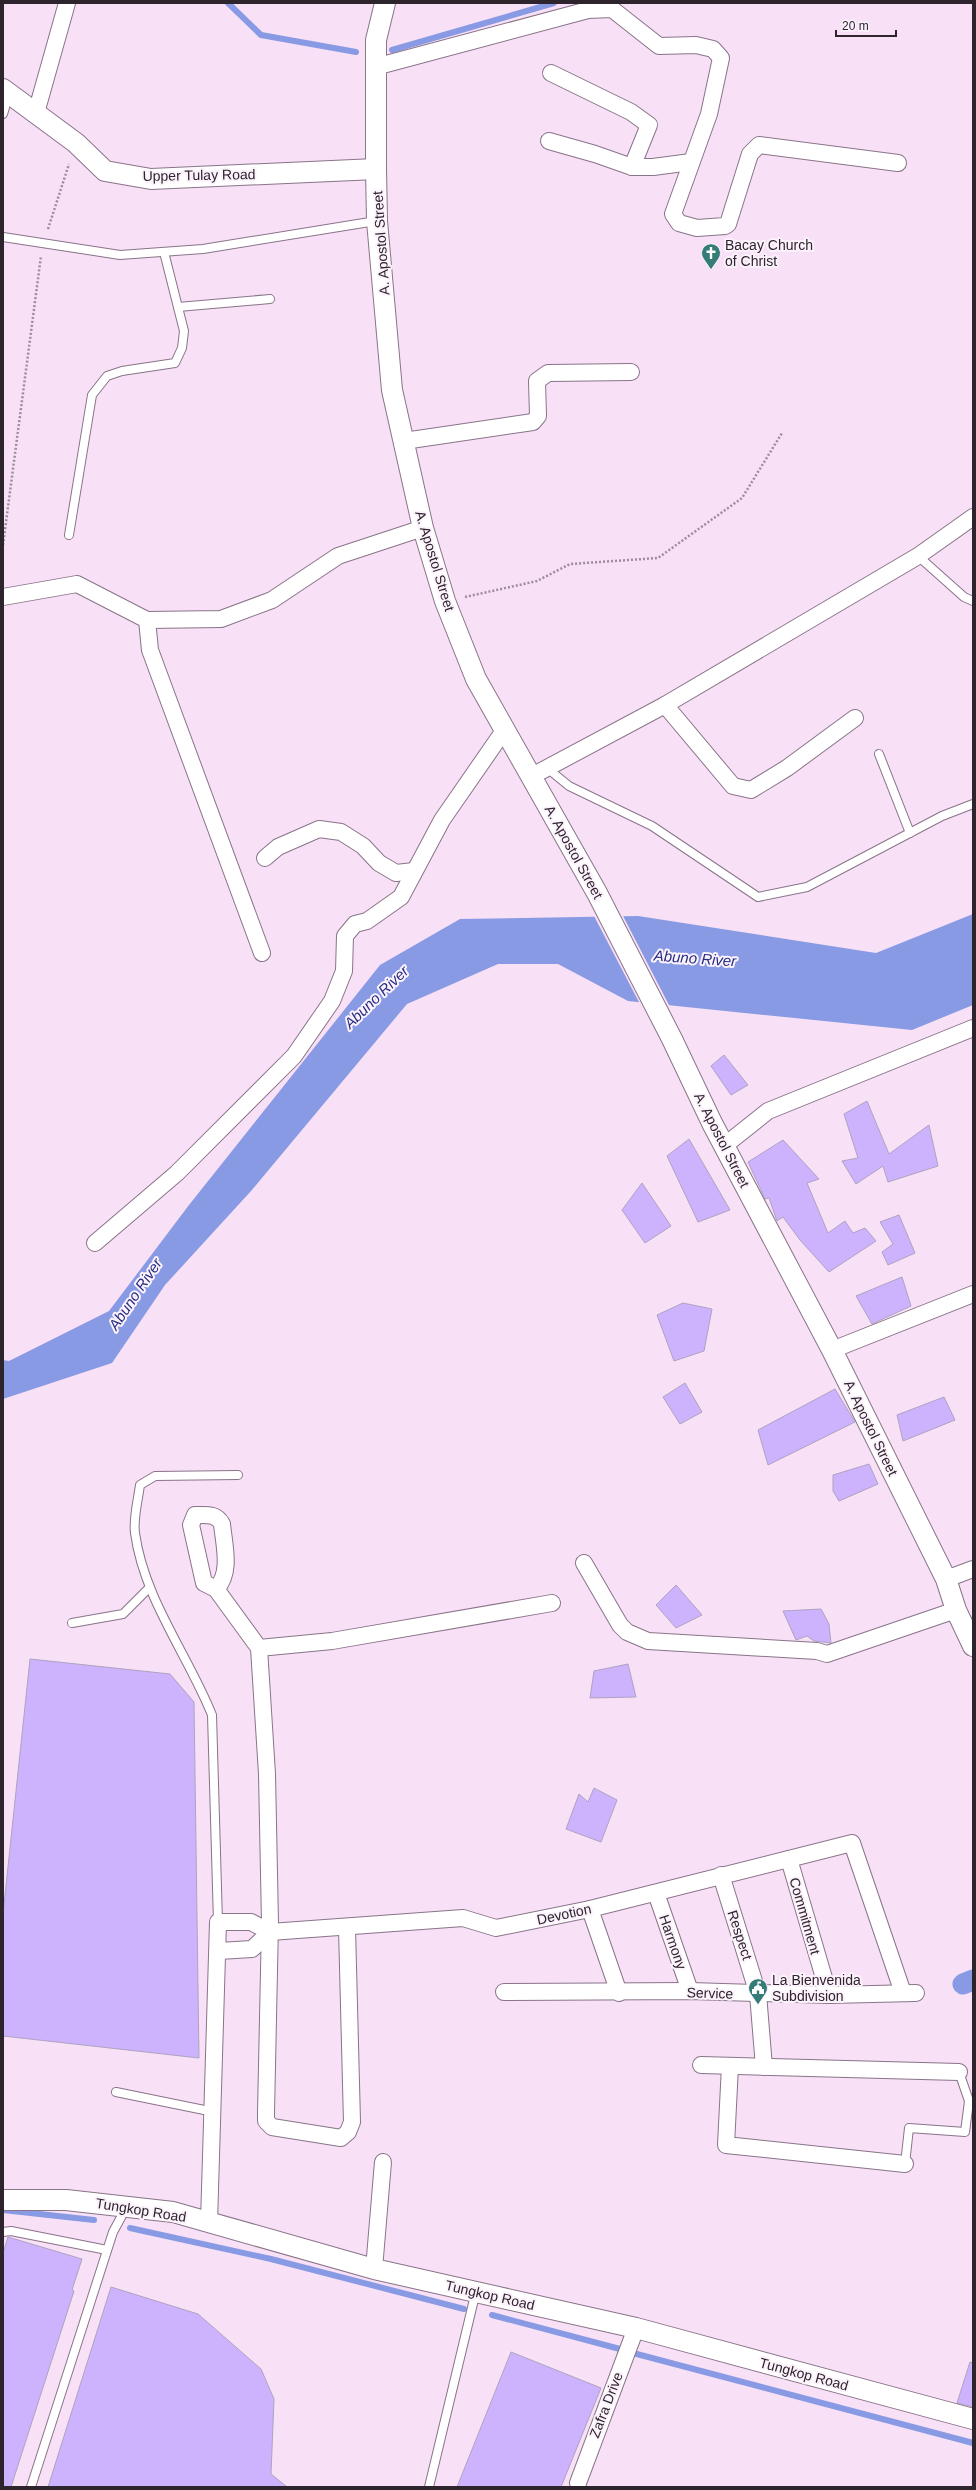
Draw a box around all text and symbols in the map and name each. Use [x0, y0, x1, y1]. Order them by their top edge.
scale bar [836, 12, 896, 38]
text: 20 m [842, 19, 869, 33]
street label: Upper Tulay Road [142, 166, 256, 184]
street label: A. Apostol Street [369, 190, 393, 296]
place label: Bacay Church of Christ [725, 237, 813, 269]
church icon: Bacay Church of Christ [700, 242, 722, 270]
street label: A. Apostol Street [412, 509, 458, 613]
street label: A. Apostol Street [542, 803, 606, 902]
water label: Abuno River [652, 947, 738, 969]
water label: Abuno River [340, 962, 412, 1032]
street label: A. Apostol Street [691, 1090, 753, 1190]
water label: Abuno River [104, 1254, 166, 1334]
street label: A. Apostol Street [841, 1378, 901, 1478]
street label: Commitment [786, 1876, 824, 1956]
street label: Devotion [535, 1900, 593, 1928]
street label: Respect [724, 1908, 756, 1962]
street label: Harmony [656, 1913, 690, 1971]
place label: La Bienvenida Subdivision [772, 1972, 861, 2004]
public building icon: La Bienvenida Subdivision [747, 1977, 769, 2005]
street label: Service [686, 1984, 734, 2002]
street label: Tungkop Road [95, 2195, 187, 2225]
street label: Tungkop Road [444, 2277, 536, 2313]
street label: Tungkop Road [758, 2354, 850, 2394]
street label: Zafra Drive [586, 2370, 626, 2440]

